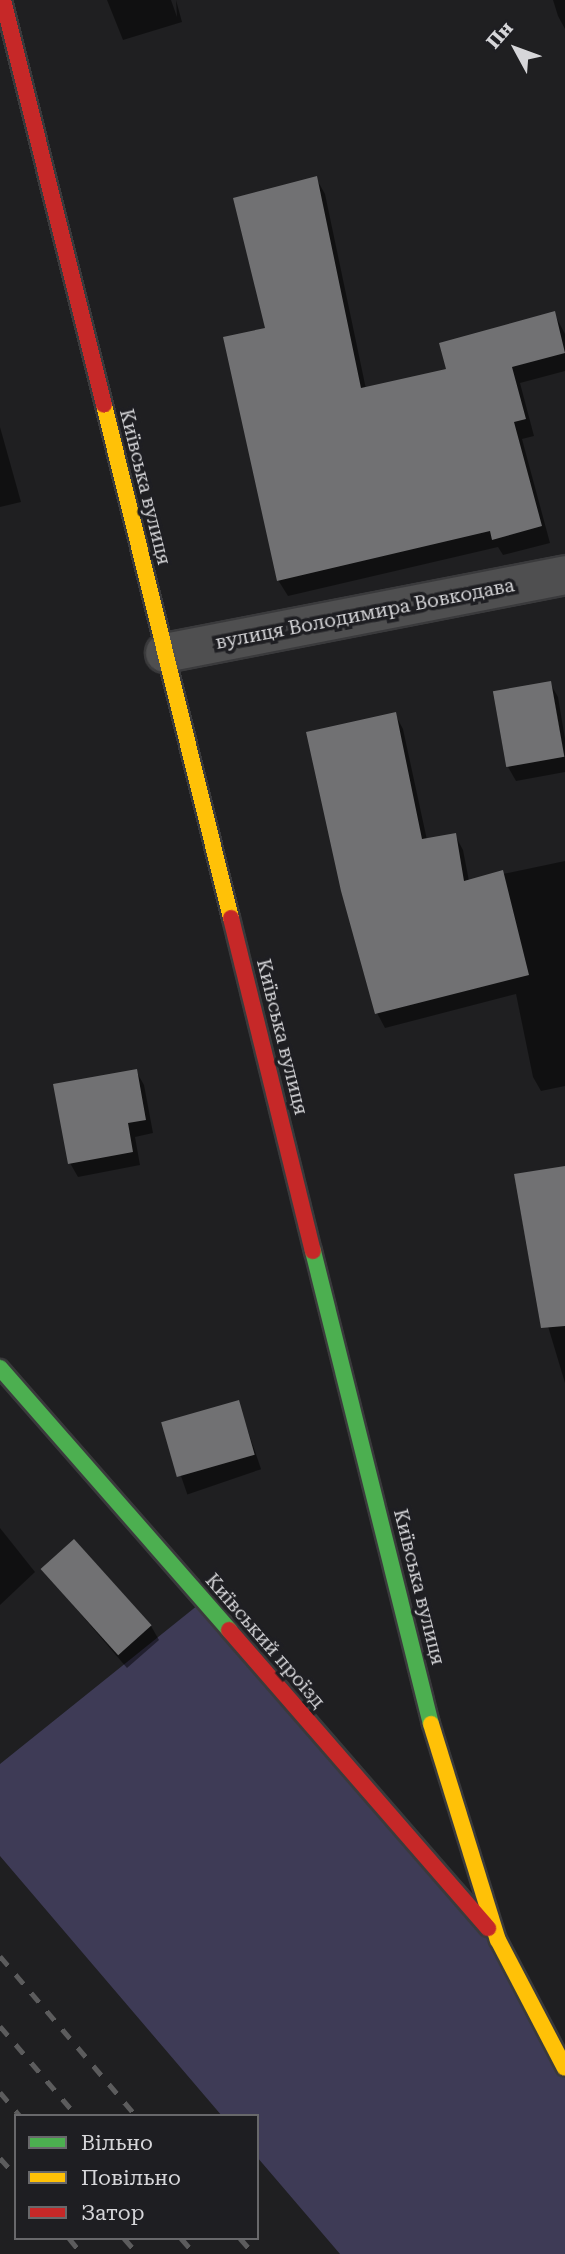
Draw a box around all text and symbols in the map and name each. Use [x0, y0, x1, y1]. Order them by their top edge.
north arrow [481, 14, 551, 84]
text: Пн [482, 17, 518, 53]
street label: Київська вулиця [115, 407, 175, 567]
street label: вулиця Володимира Вовкодава [214, 574, 516, 654]
street label: Київська вулиця [252, 957, 312, 1117]
street label: Київська вулиця [389, 1507, 449, 1667]
street label: Київський проїзд [200, 1569, 330, 1713]
legend [14, 2114, 259, 2240]
text: Вільно [81, 2131, 153, 2155]
text: Повільно [81, 2166, 181, 2190]
text: Затор [81, 2201, 144, 2225]

